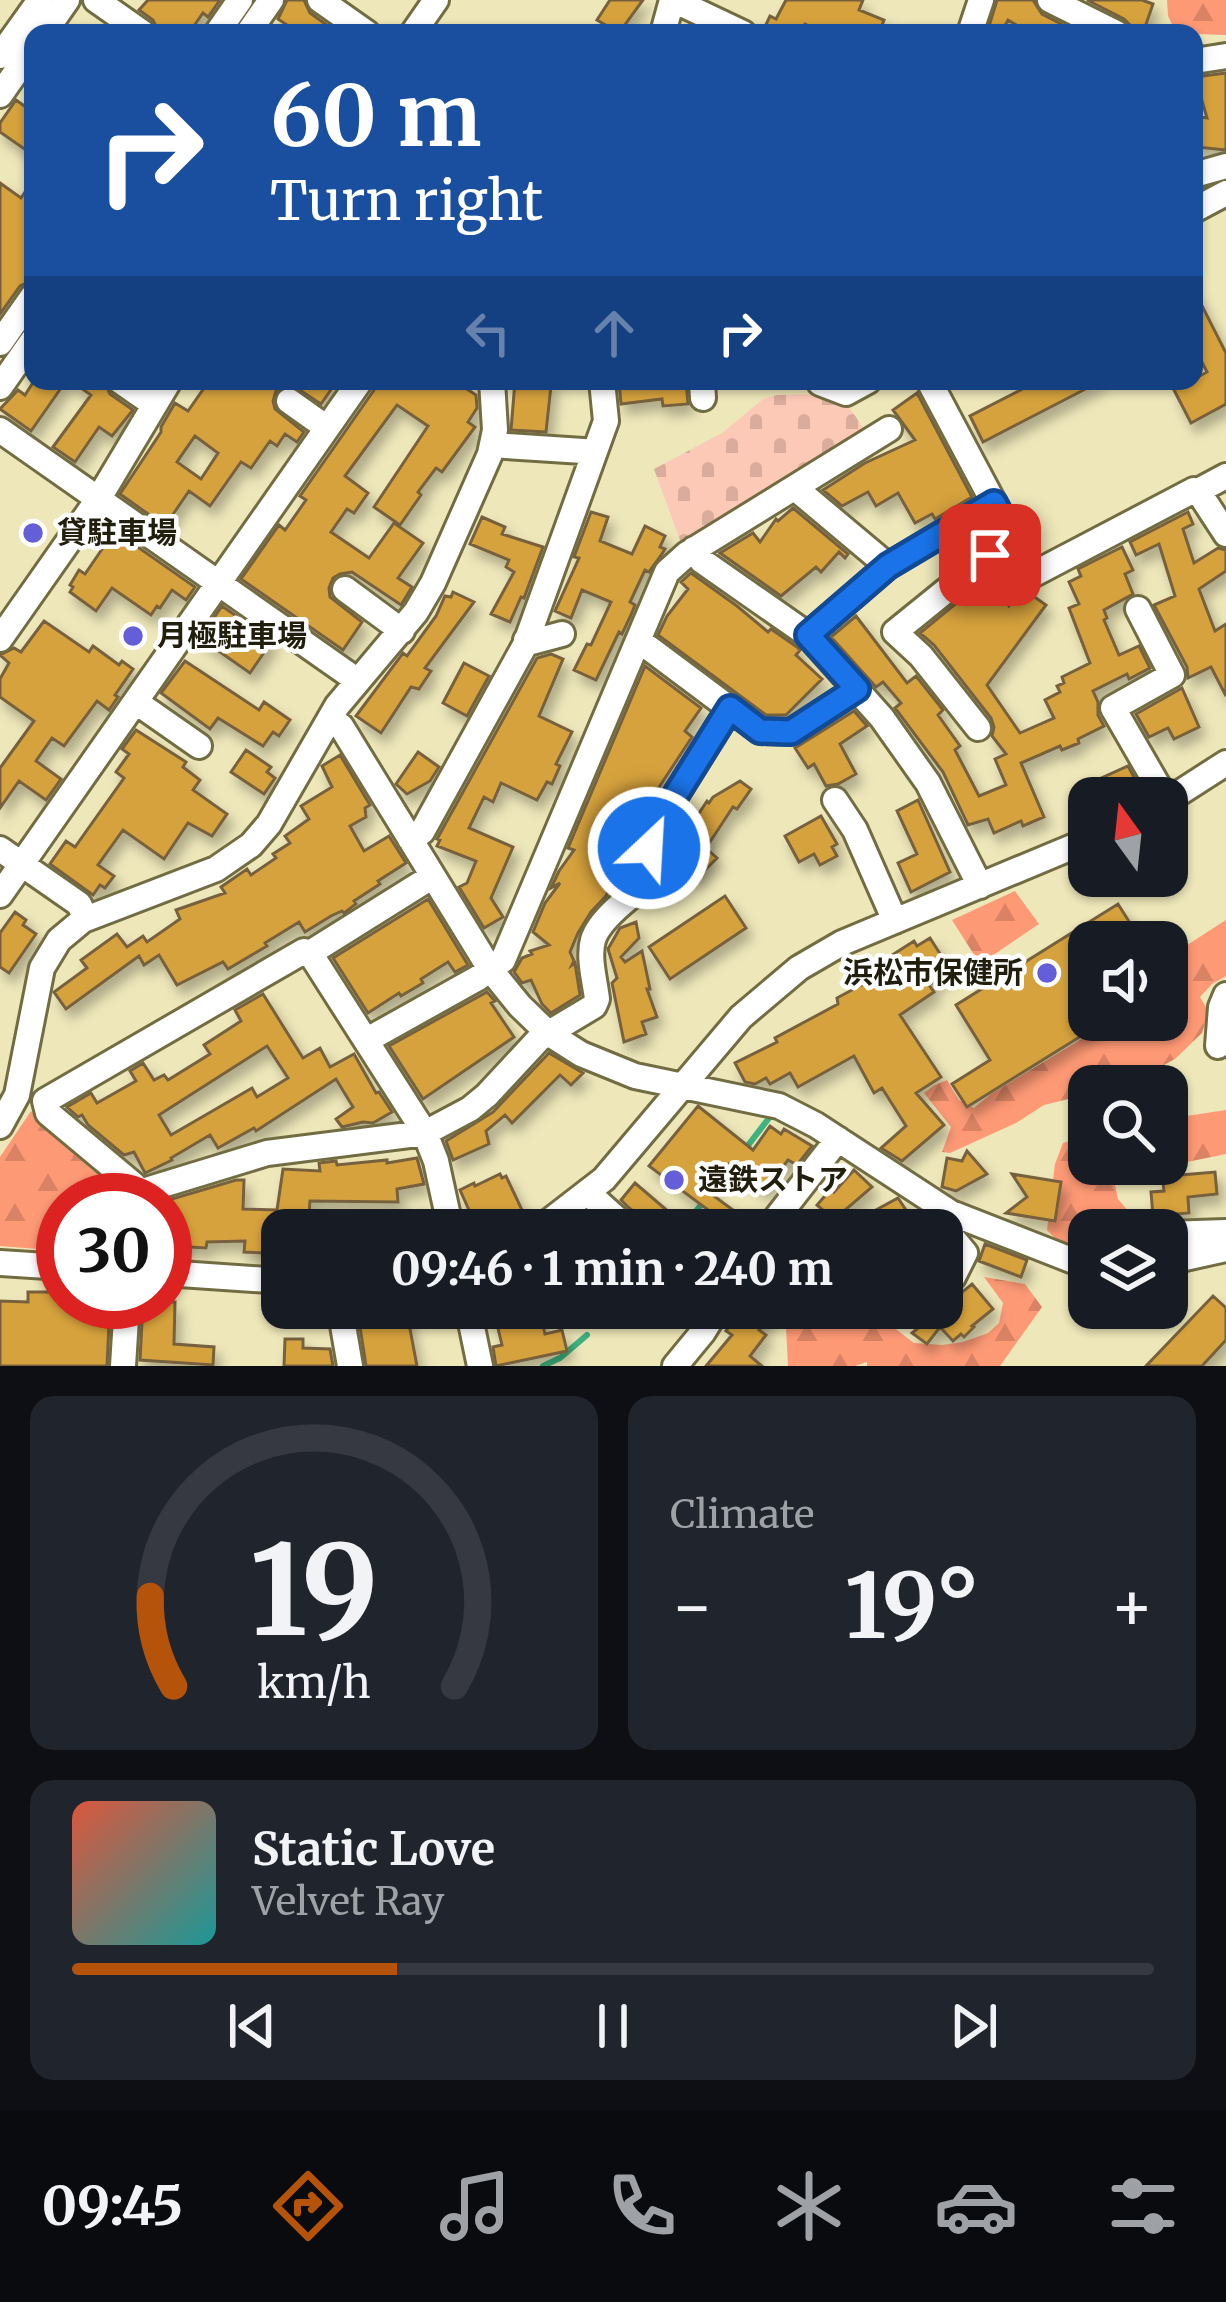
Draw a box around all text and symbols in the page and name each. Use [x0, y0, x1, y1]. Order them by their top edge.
text: 60 m [270, 63, 481, 169]
icon: right [72, 72, 228, 228]
text: Turn right [270, 167, 543, 235]
icon: left [455, 300, 521, 366]
icon: ahead [581, 300, 647, 366]
icon: right [707, 300, 773, 366]
pin [939, 504, 1041, 606]
place label: 貸駐車場 [57, 513, 177, 551]
marker: 貸駐車場 [20, 520, 46, 546]
icon: arrive [957, 522, 1023, 588]
place label: 月極駐車場 [157, 616, 307, 654]
marker: 月極駐車場 [120, 623, 146, 649]
north arrow [1068, 777, 1188, 897]
map controls [1068, 777, 1188, 1329]
position arrow [586, 785, 712, 911]
button: sound [1068, 921, 1188, 1041]
place label: 浜松市保健所 [843, 953, 1023, 991]
marker: 浜松市保健所 [1034, 960, 1060, 986]
button: search [1068, 1065, 1188, 1185]
place label: 遠鉄ストア [698, 1160, 848, 1198]
marker: 遠鉄ストア [661, 1167, 687, 1193]
speed limit sign: 30 [36, 1173, 192, 1329]
button: layers [1068, 1209, 1188, 1329]
text: 09:46 · 1 min · 240 m [391, 1241, 833, 1297]
text: Climate [670, 1490, 814, 1539]
text: 19 [250, 1512, 378, 1669]
text: 19° [845, 1549, 980, 1663]
text: − [670, 1565, 714, 1648]
text: + [1110, 1565, 1154, 1648]
text: km/h [257, 1656, 371, 1710]
text: Static Love [252, 1821, 495, 1877]
text: Velvet Ray [252, 1877, 444, 1926]
icon: previous [219, 1993, 285, 2059]
icon: pause [580, 1993, 646, 2059]
icon: next [941, 1993, 1007, 2059]
icon: directions [266, 2164, 350, 2248]
icon: music [433, 2164, 517, 2248]
icon: phone [600, 2164, 684, 2248]
icon: climate [767, 2164, 851, 2248]
icon: car [934, 2164, 1018, 2248]
icon: filters [1101, 2164, 1185, 2248]
text: 09:45 [41, 2172, 183, 2240]

